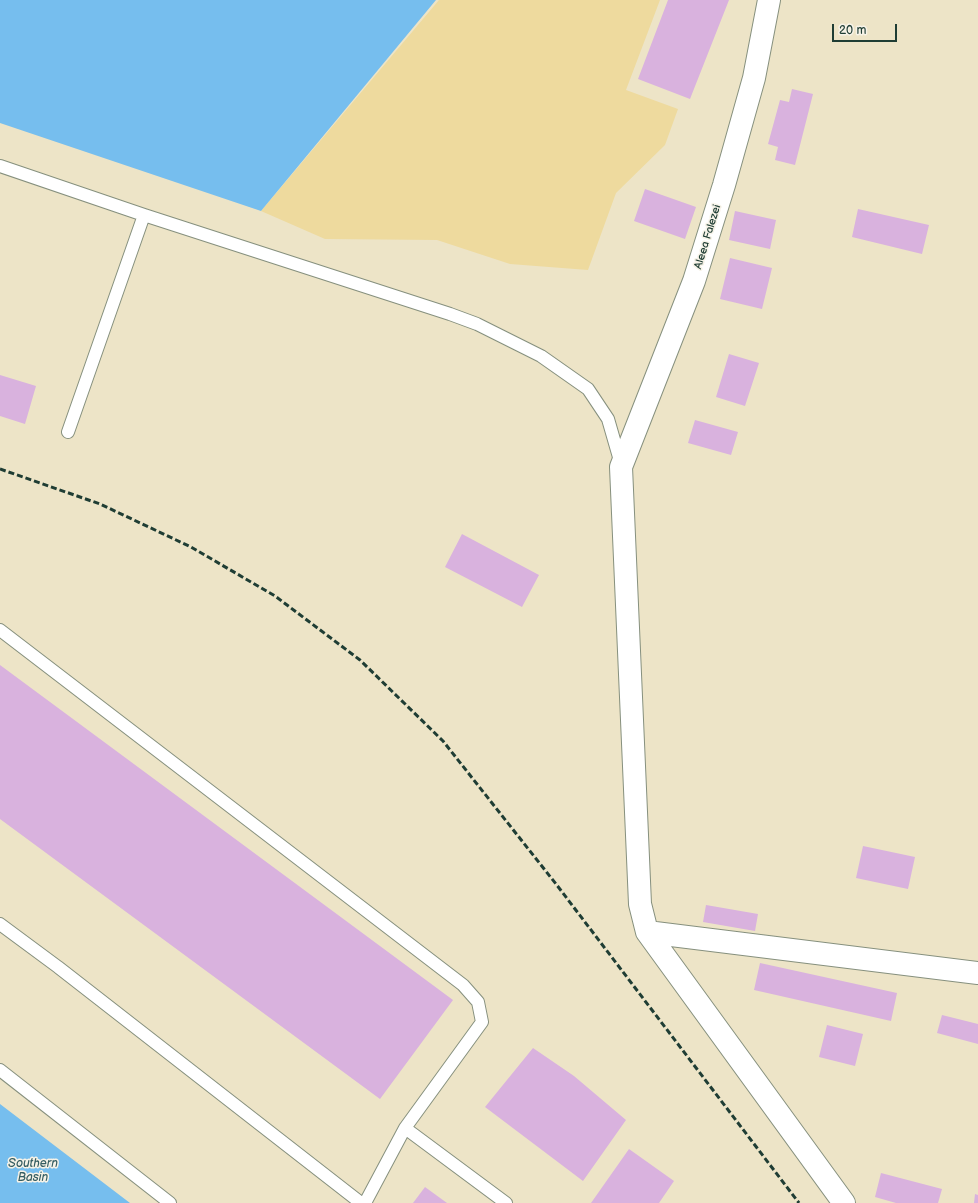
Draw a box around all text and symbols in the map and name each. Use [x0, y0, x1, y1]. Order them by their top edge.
scale bar [834, 16, 899, 42]
text: 20 m [839, 23, 866, 38]
street label: Aleea Falezei [692, 203, 724, 271]
water label: Southern Basin [8, 1157, 58, 1185]

